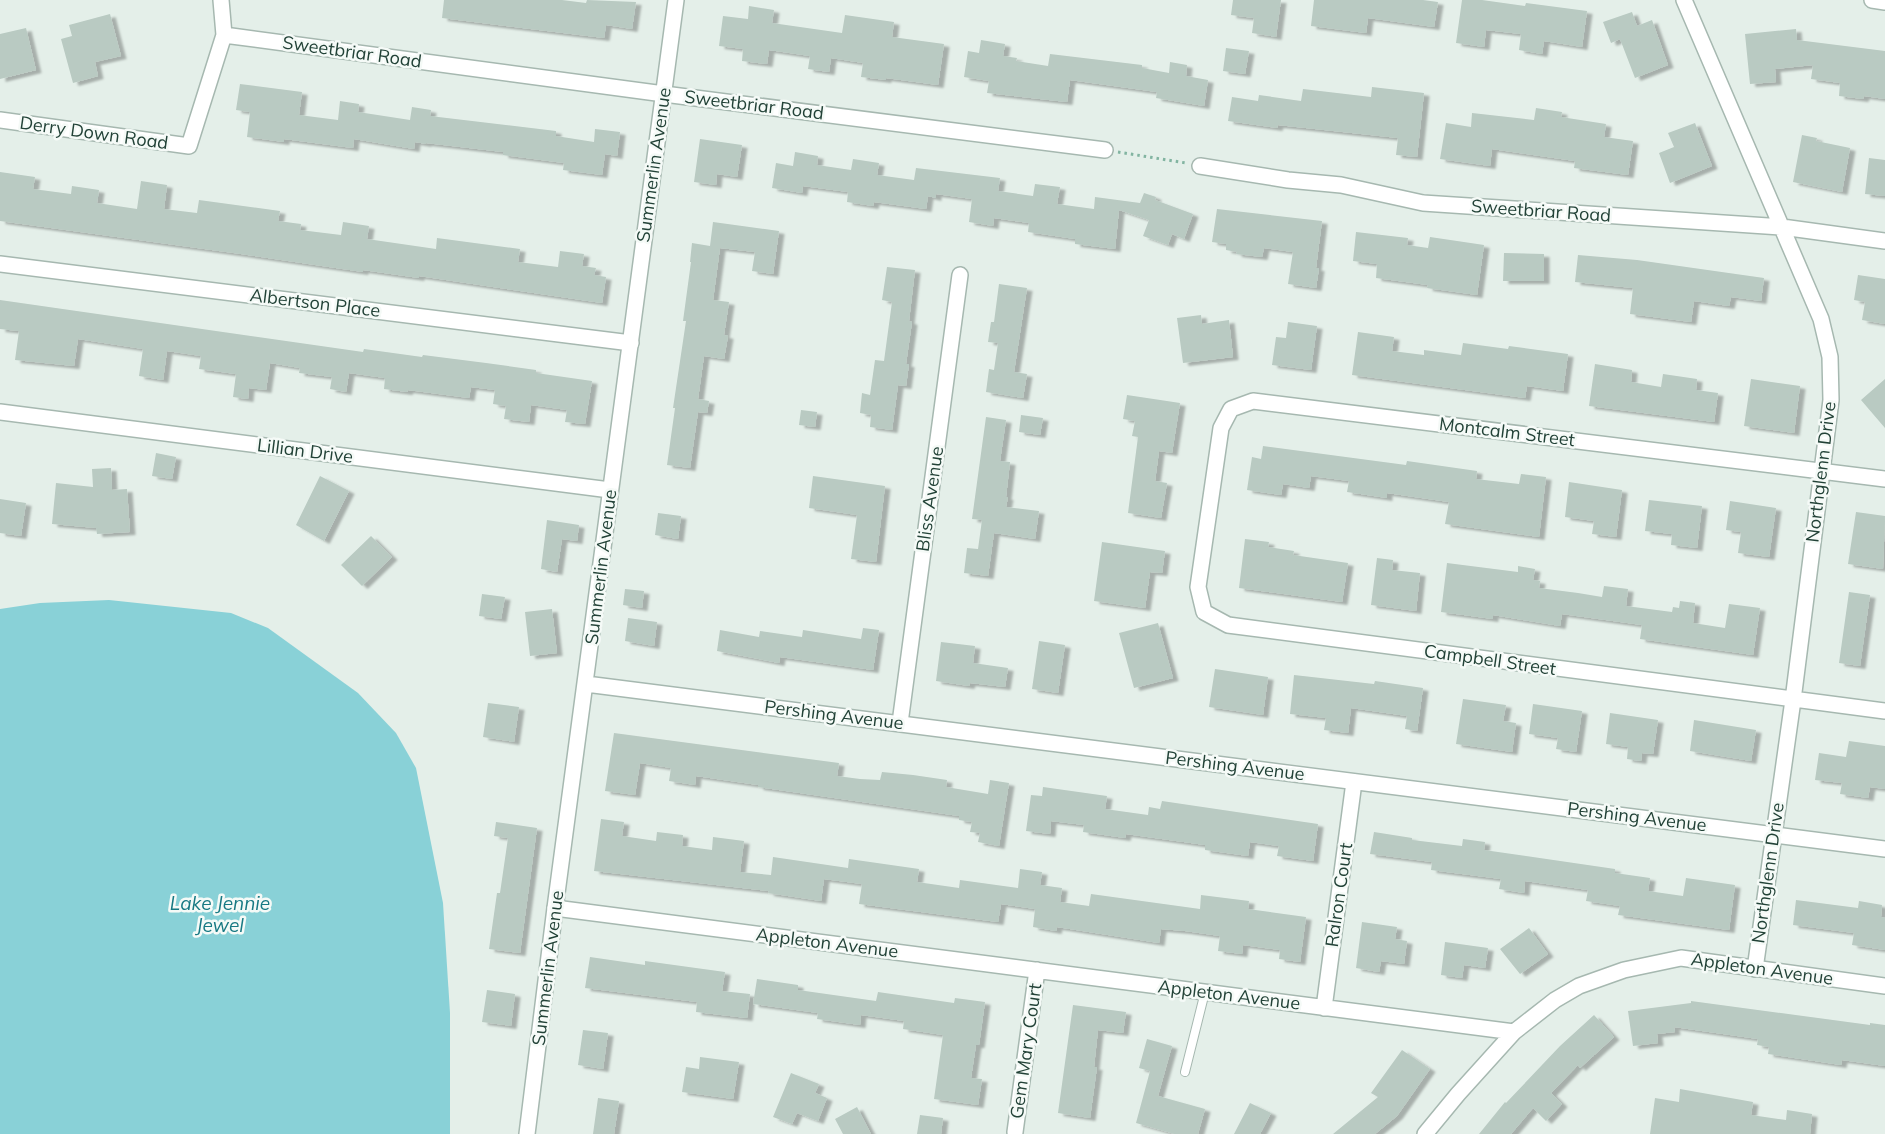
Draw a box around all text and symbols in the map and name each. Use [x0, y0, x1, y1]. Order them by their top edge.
street label: Sweetbriar Road [281, 30, 423, 73]
street label: Sweetbriar Road [683, 85, 825, 124]
street label: Summerlin Avenue [631, 86, 676, 244]
street label: Derry Down Road [18, 111, 170, 154]
street label: Sweetbriar Road [1470, 194, 1612, 227]
street label: Albertson Place [249, 283, 382, 322]
street label: Northglenn Drive [1800, 400, 1841, 544]
street label: Montcalm Street [1438, 412, 1576, 451]
street label: Lillian Drive [256, 433, 354, 468]
street label: Bliss Avenue [911, 445, 948, 553]
street label: Summerlin Avenue [580, 488, 621, 646]
street label: Campbell Street [1423, 639, 1558, 680]
street label: Pershing Avenue [763, 695, 905, 734]
street label: Pershing Avenue [1164, 746, 1306, 785]
street label: Pershing Avenue [1566, 797, 1708, 836]
street label: Northglenn Drive [1746, 801, 1789, 945]
street label: Ralron Court [1320, 841, 1357, 949]
street label: Summerlin Avenue [527, 889, 568, 1047]
water label: Lake Jennie Jewel [170, 891, 270, 937]
street label: Appleton Avenue [755, 922, 900, 963]
street label: Appleton Avenue [1689, 947, 1835, 990]
street label: Appleton Avenue [1157, 974, 1302, 1015]
street label: Gem Mary Court [1005, 982, 1046, 1120]

